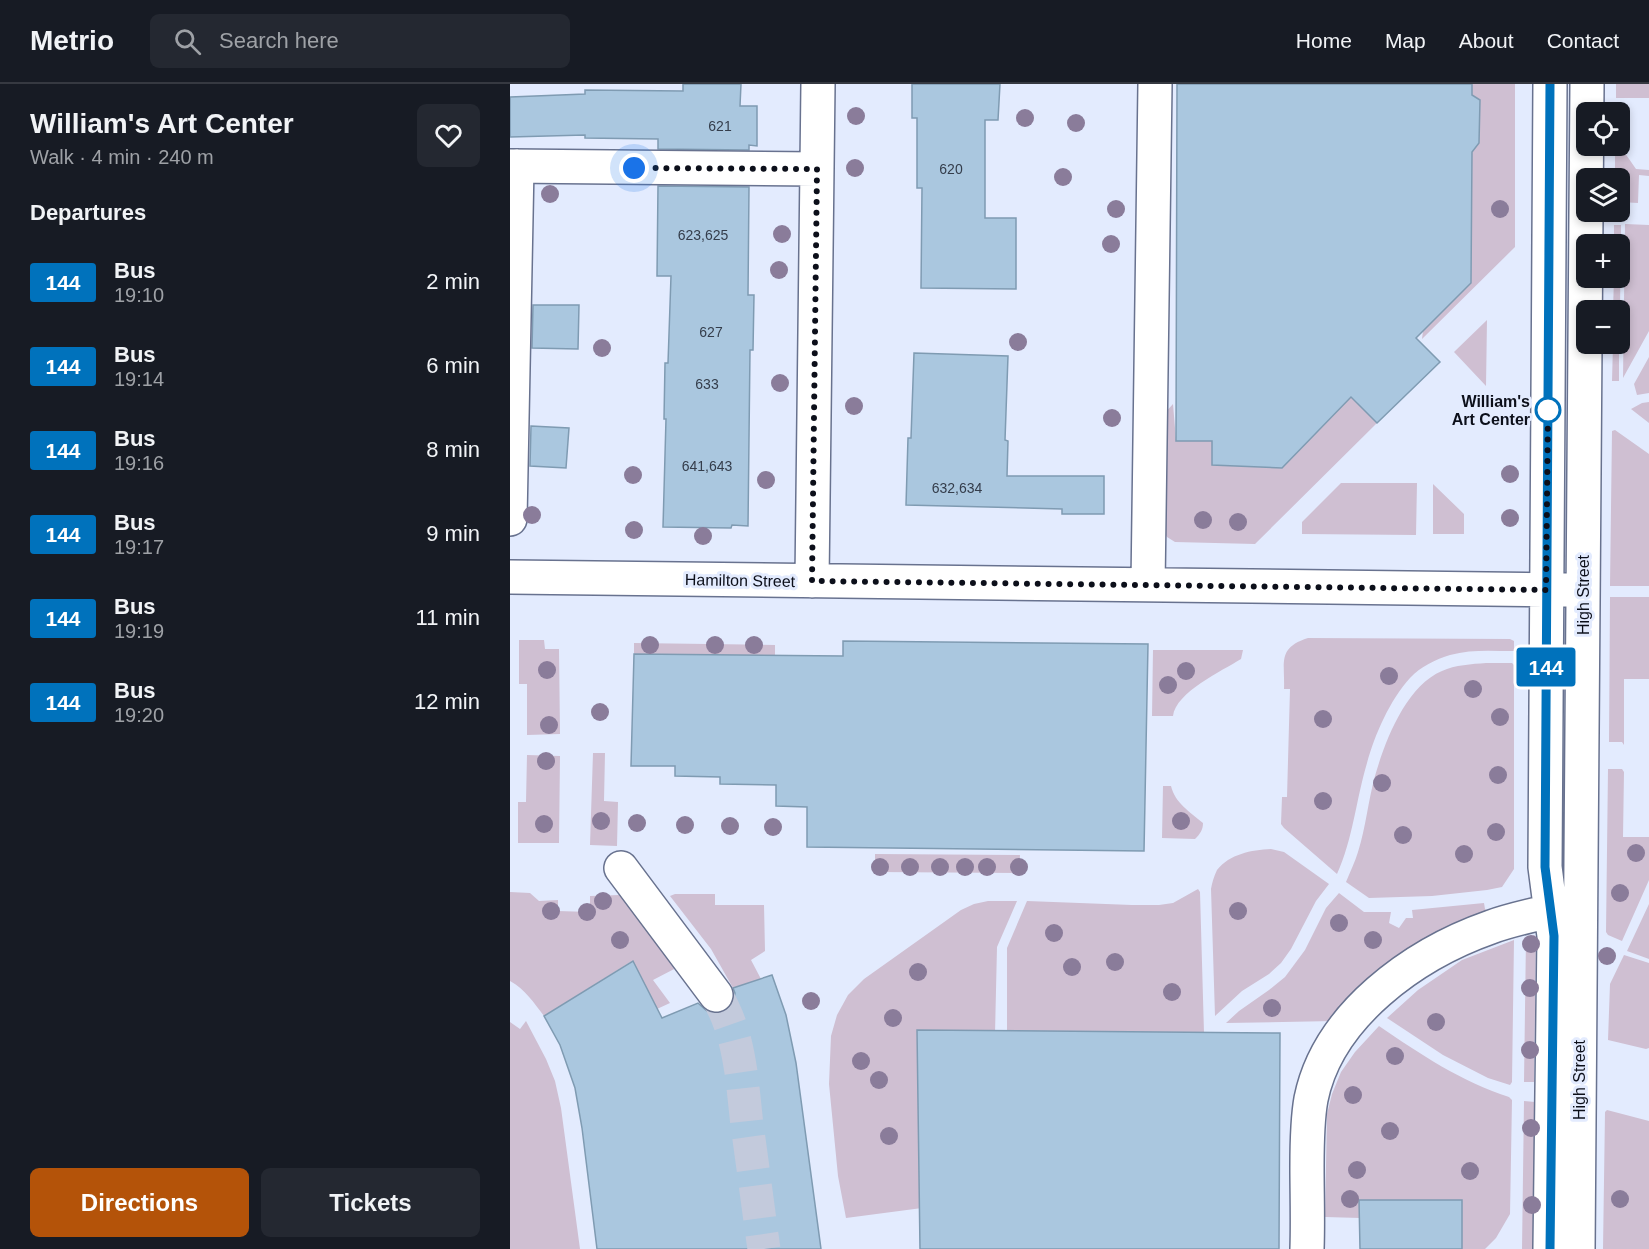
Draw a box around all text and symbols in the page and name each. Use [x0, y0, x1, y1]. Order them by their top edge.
search box [150, 14, 570, 68]
text: Metrio [30, 25, 114, 56]
icon: search [171, 25, 204, 58]
text: Search here [219, 28, 339, 53]
text: Home [1296, 29, 1352, 52]
text: Map [1385, 29, 1426, 52]
text: About [1459, 29, 1514, 52]
text: Contact [1547, 29, 1619, 52]
map controls [1576, 102, 1630, 354]
button: locate [1576, 102, 1630, 156]
button: heart [417, 104, 480, 167]
text: William's Art Center [30, 108, 294, 139]
house number: 621 [708, 118, 732, 134]
text: Walk · 4 min · 240 m [30, 146, 214, 168]
your location [619, 153, 649, 183]
house number: 620 [939, 161, 963, 177]
button: layers [1576, 168, 1630, 222]
text: Departures [30, 200, 146, 225]
house number: 623,625 [678, 227, 729, 243]
button: + [1576, 234, 1630, 288]
text: Bus [114, 258, 156, 283]
text: 2 min [426, 269, 480, 294]
text: 144 [45, 271, 81, 294]
text: 19:10 [114, 284, 164, 306]
button: − [1576, 300, 1630, 354]
house number: 627 [699, 324, 723, 340]
text: Bus [114, 342, 156, 367]
text: 6 min [426, 353, 480, 378]
text: 144 [45, 355, 81, 378]
text: 19:14 [114, 368, 164, 390]
house number: 633 [695, 376, 719, 392]
place label: William's Art Center [1452, 393, 1530, 428]
marker: William's Art Center [1535, 397, 1561, 423]
text: Bus [114, 426, 156, 451]
text: 8 min [426, 437, 480, 462]
text: 144 [45, 439, 81, 462]
text: 19:16 [114, 452, 164, 474]
house number: 641,643 [682, 458, 733, 474]
house number: 632,634 [932, 480, 983, 496]
text: Bus [114, 510, 156, 535]
text: 9 min [426, 521, 480, 546]
text: 144 [45, 523, 81, 546]
text: 19:17 [114, 536, 164, 558]
street label: High Street [1575, 554, 1592, 635]
street label: Hamilton Street [685, 571, 796, 590]
text: Bus [114, 594, 156, 619]
text: 11 min [416, 605, 480, 630]
text: 144 [45, 607, 81, 630]
text: 19:19 [114, 620, 164, 642]
line badge: 144 [1512, 648, 1580, 686]
text: 144 [1528, 656, 1564, 679]
text: Bus [114, 678, 156, 703]
text: 12 min [414, 689, 480, 714]
text: 144 [45, 691, 81, 714]
text: 19:20 [114, 704, 164, 726]
street label: High Street [1571, 1039, 1588, 1120]
button: Directions [30, 1168, 249, 1237]
button: Tickets [261, 1168, 480, 1237]

